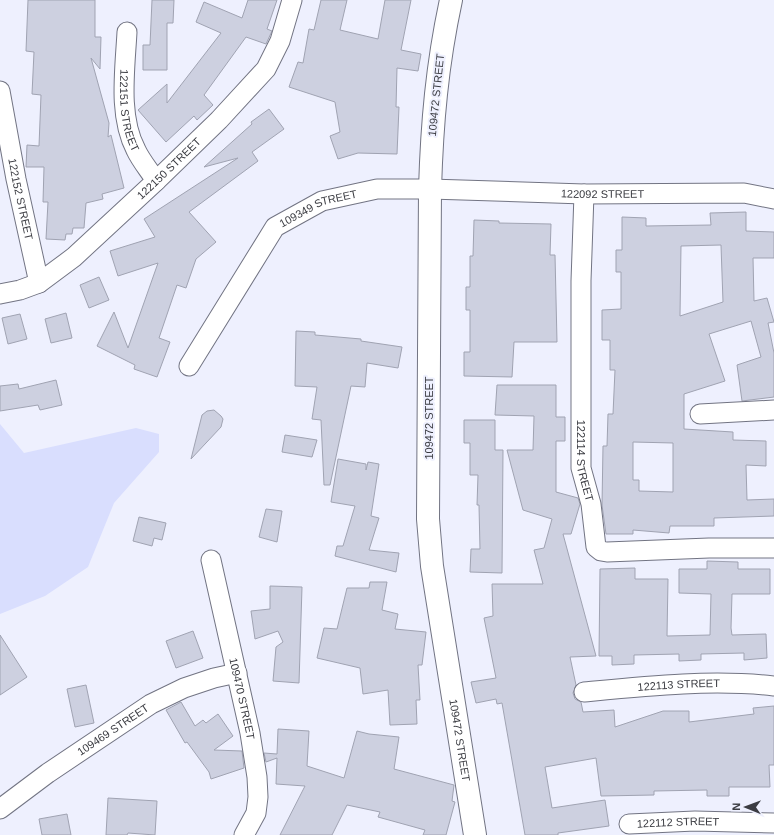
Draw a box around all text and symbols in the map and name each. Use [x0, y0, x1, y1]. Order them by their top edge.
street label: 109472 STREET [426, 53, 446, 137]
street label: 122151 STREET [118, 69, 142, 154]
street label: 122150 STREET [135, 135, 203, 201]
street label: 122152 STREET [6, 157, 35, 241]
street label: 122092 STREET [561, 187, 644, 200]
street label: 109349 STREET [277, 188, 358, 229]
street label: 109472 STREET [423, 376, 435, 460]
street label: 122114 STREET [575, 420, 596, 503]
street label: 109470 STREET [227, 657, 257, 740]
street label: 122113 STREET [637, 677, 720, 693]
street label: 109472 STREET [447, 698, 472, 782]
street label: 109469 STREET [75, 701, 151, 758]
north arrow [726, 787, 766, 827]
text: N [730, 803, 742, 811]
street label: 122112 STREET [636, 815, 720, 830]

